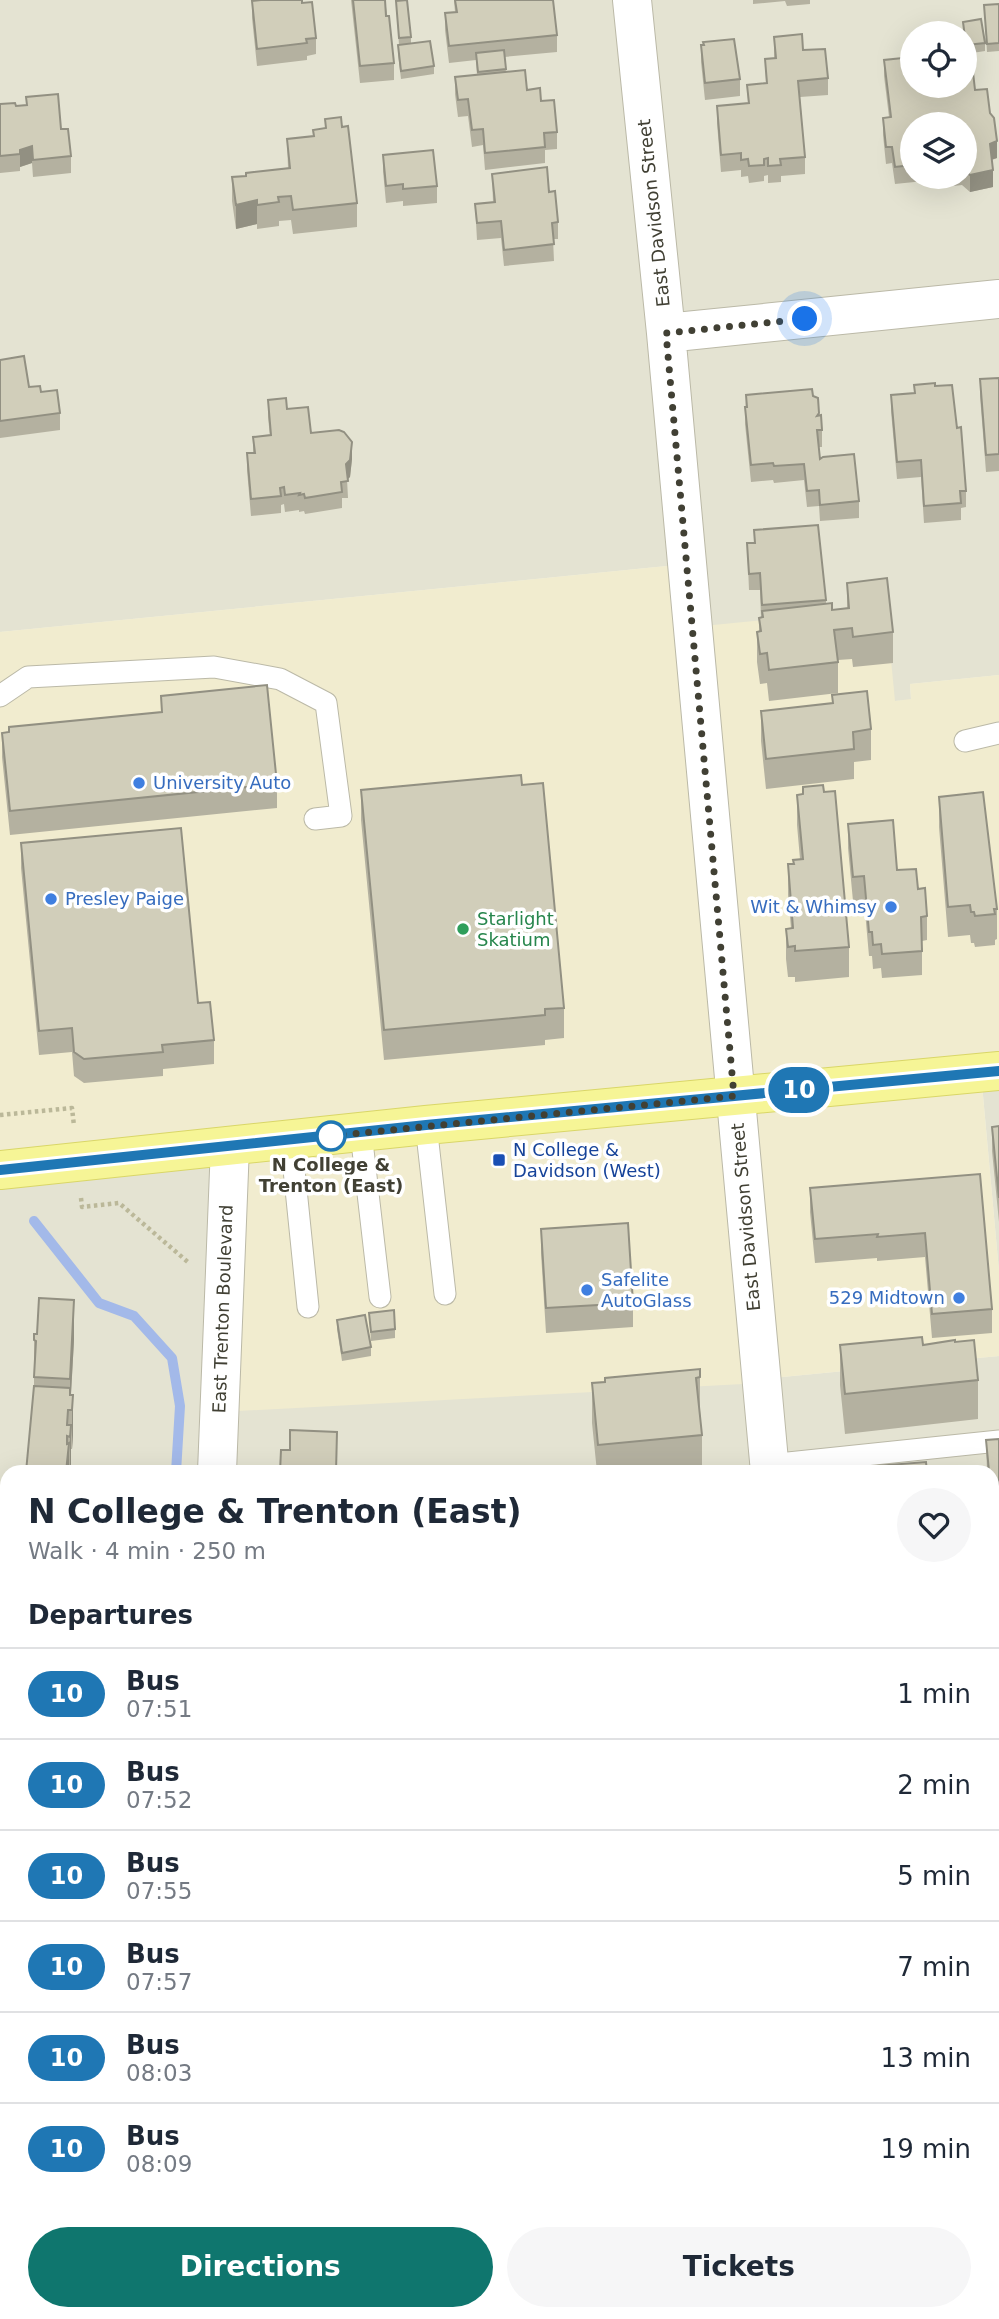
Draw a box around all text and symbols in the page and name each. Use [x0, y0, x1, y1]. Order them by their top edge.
map controls [900, 21, 977, 189]
button: locate [900, 21, 977, 98]
button: layers [900, 112, 977, 189]
street label: East Davidson Street [633, 118, 674, 308]
your location [787, 301, 822, 336]
place label: University Auto [153, 772, 291, 793]
marker: University Auto [131, 775, 147, 791]
place label: Presley Paige [65, 888, 184, 909]
marker: Presley Paige [43, 891, 59, 907]
place label: Wit & Whimsy [750, 896, 877, 917]
marker: Wit & Whimsy [883, 899, 899, 915]
place label: Starlight Skatium [477, 908, 554, 950]
marker: Starlight Skatium [455, 921, 471, 937]
line badge: 10 [768, 1067, 830, 1113]
text: 10 [782, 1076, 816, 1104]
marker: N College & Trenton (East) [316, 1121, 346, 1151]
street label: East Davidson Street [727, 1122, 764, 1312]
place label: N College & Davidson (West) [513, 1139, 661, 1181]
marker: N College & Davidson (West) [491, 1152, 507, 1168]
place label: N College & Trenton (East) [259, 1154, 403, 1196]
street label: East Trenton Boulevard [208, 1204, 237, 1414]
place label: Safelite AutoGlass [601, 1269, 692, 1311]
marker: Safelite AutoGlass [579, 1282, 595, 1298]
place label: 529 Midtown [829, 1287, 945, 1308]
marker: 529 Midtown [951, 1290, 967, 1306]
button: heart [897, 1488, 971, 1562]
text: N College & Trenton (East) [28, 1492, 522, 1531]
text: Walk · 4 min · 250 m [28, 1538, 266, 1564]
text: Departures [28, 1600, 193, 1630]
text: Bus [126, 1666, 180, 1696]
text: 1 min [897, 1679, 971, 1709]
text: 10 [50, 1680, 83, 1708]
text: 07:51 [126, 1696, 192, 1722]
text: Bus [126, 1757, 180, 1787]
text: 2 min [897, 1770, 971, 1800]
text: 10 [50, 1771, 83, 1799]
text: 07:52 [126, 1787, 192, 1813]
text: Bus [126, 1848, 180, 1878]
text: 5 min [897, 1861, 971, 1891]
text: 10 [50, 1862, 83, 1890]
text: 07:55 [126, 1878, 192, 1904]
text: Bus [126, 1939, 180, 1969]
text: 7 min [897, 1952, 971, 1982]
text: 10 [50, 1953, 83, 1981]
text: 07:57 [126, 1969, 192, 1995]
text: Bus [126, 2030, 180, 2060]
text: 13 min [881, 2043, 971, 2073]
text: 10 [50, 2044, 83, 2072]
text: 08:03 [126, 2060, 192, 2086]
text: Bus [126, 2121, 180, 2151]
text: 19 min [881, 2134, 971, 2164]
text: 10 [50, 2135, 83, 2163]
text: 08:09 [126, 2151, 192, 2177]
button: Directions [28, 2227, 493, 2307]
button: Tickets [507, 2227, 971, 2307]

